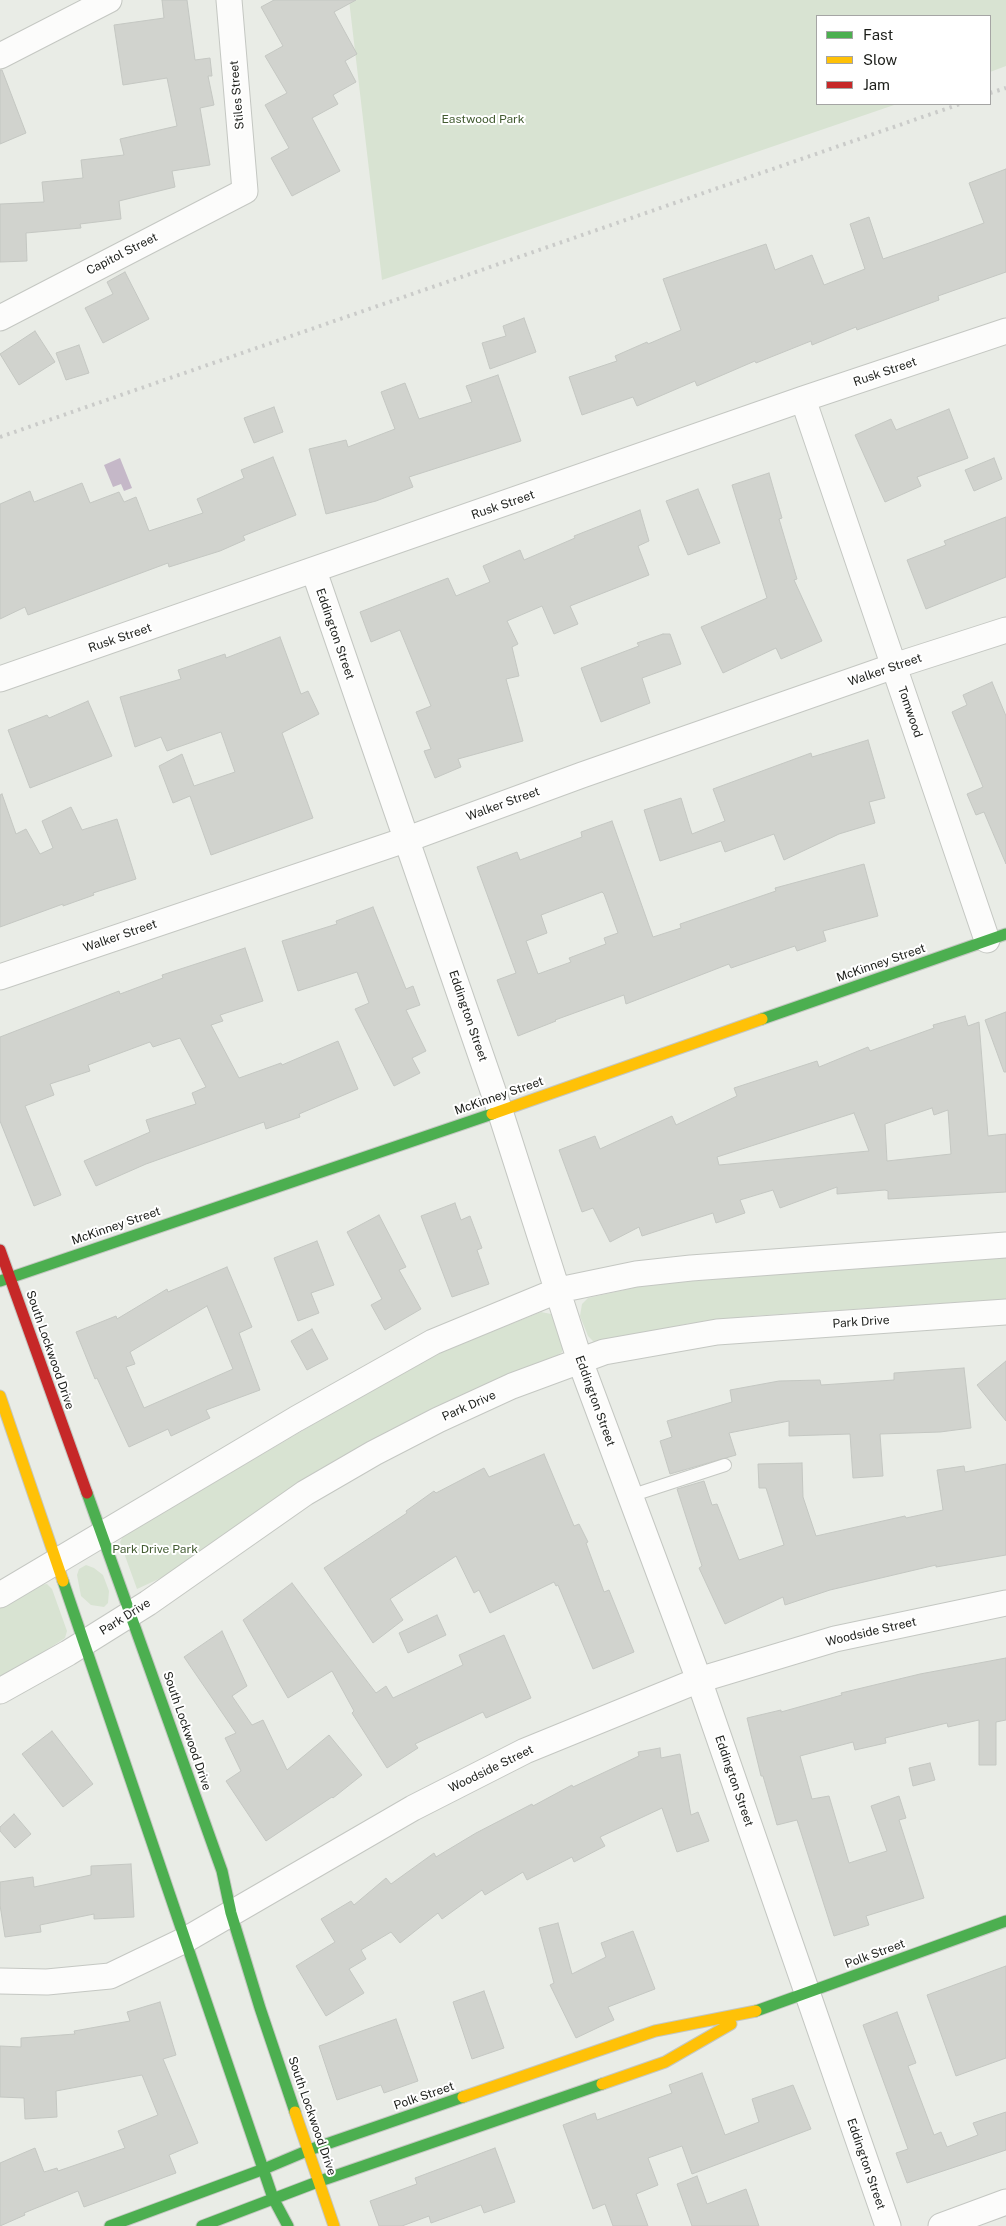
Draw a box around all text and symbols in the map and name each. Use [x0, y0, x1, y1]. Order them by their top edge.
legend [816, 15, 991, 105]
text: Fast [863, 26, 893, 43]
text: Slow [863, 51, 897, 68]
street label: Stiles Street [227, 60, 247, 130]
text: Jam [863, 76, 890, 93]
park label: Eastwood Park [441, 112, 525, 126]
street label: Capitol Street [84, 230, 160, 278]
street label: Rusk Street [852, 354, 918, 390]
street label: Rusk Street [470, 487, 536, 523]
street label: Eddington Street [313, 587, 357, 681]
street label: Rusk Street [87, 620, 153, 656]
street label: Walker Street [846, 651, 924, 689]
street label: Tomwood [895, 684, 925, 740]
street label: Walker Street [464, 784, 542, 824]
street label: Walker Street [81, 917, 159, 955]
street label: McKinney Street [835, 941, 927, 985]
street label: Eddington Street [446, 969, 490, 1063]
street label: McKinney Street [453, 1074, 545, 1118]
street label: McKinney Street [70, 1204, 162, 1248]
street label: South Lockwood Drive [23, 1289, 77, 1411]
street label: Park Drive [832, 1313, 890, 1331]
street label: Eddington Street [572, 1354, 618, 1448]
street label: Park Drive [440, 1388, 498, 1424]
park label: Park Drive Park [112, 1542, 198, 1556]
street label: Park Drive [97, 1596, 153, 1638]
street label: Woodside Street [824, 1615, 918, 1649]
street label: South Lockwood Drive [160, 1670, 214, 1792]
street label: Eddington Street [712, 1734, 756, 1828]
street label: Woodside Street [446, 1742, 536, 1796]
street label: Polk Street [843, 1937, 907, 1971]
street label: South Lockwood Drive [285, 2055, 339, 2177]
street label: Polk Street [392, 2079, 456, 2113]
street label: Eddington Street [844, 2117, 888, 2211]

